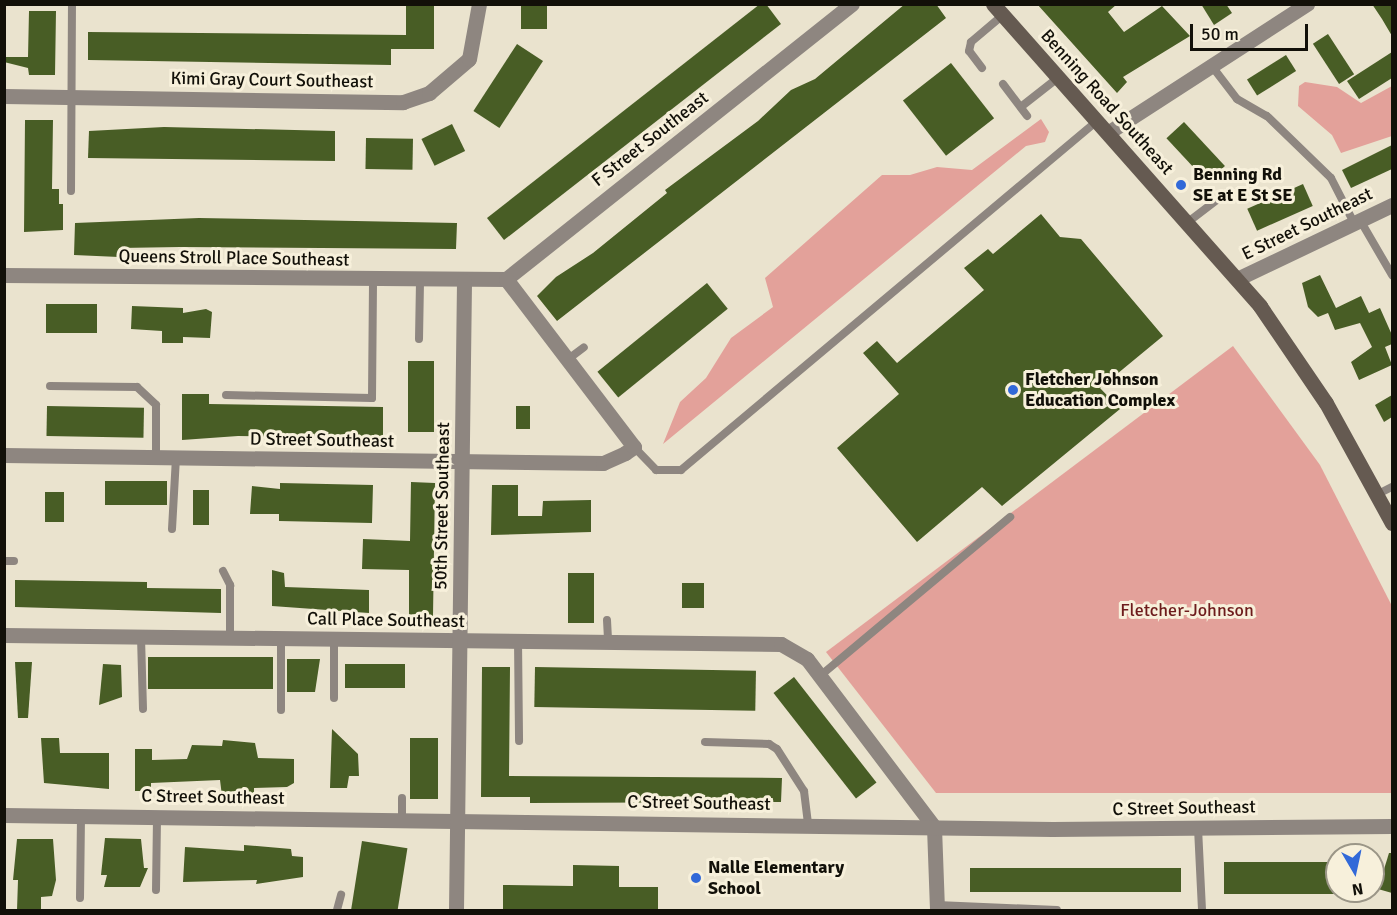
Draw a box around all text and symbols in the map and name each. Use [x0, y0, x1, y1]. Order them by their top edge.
scale bar [1193, 12, 1312, 50]
text: 50 m [1201, 23, 1239, 45]
street label: Benning Road Southeast [1036, 25, 1178, 179]
street label: Kimi Gray Court Southeast [170, 67, 374, 93]
street label: F Street Southeast [587, 87, 713, 191]
place label: Benning Rd SE at E St SE [1193, 164, 1292, 207]
marker: Benning Rd SE at E St SE [1174, 178, 1188, 192]
street label: E Street Southeast [1238, 183, 1376, 265]
street label: Queens Stroll Place Southeast [118, 245, 350, 271]
place label: Fletcher Johnson Education Complex [1025, 369, 1175, 412]
marker: Fletcher Johnson Education Complex [1006, 383, 1020, 397]
street label: 50th Street Southeast [430, 422, 454, 590]
street label: D Street Southeast [250, 428, 394, 452]
park label: Fletcher-Johnson [1120, 599, 1254, 621]
street label: Call Place Southeast [307, 608, 465, 632]
street label: C Street Southeast [141, 785, 285, 809]
street label: C Street Southeast [627, 791, 771, 815]
street label: C Street Southeast [1112, 796, 1256, 820]
north arrow [1325, 843, 1385, 903]
place label: Nalle Elementary School [708, 857, 844, 900]
marker: Nalle Elementary School [689, 871, 703, 885]
text: N [1350, 878, 1365, 900]

